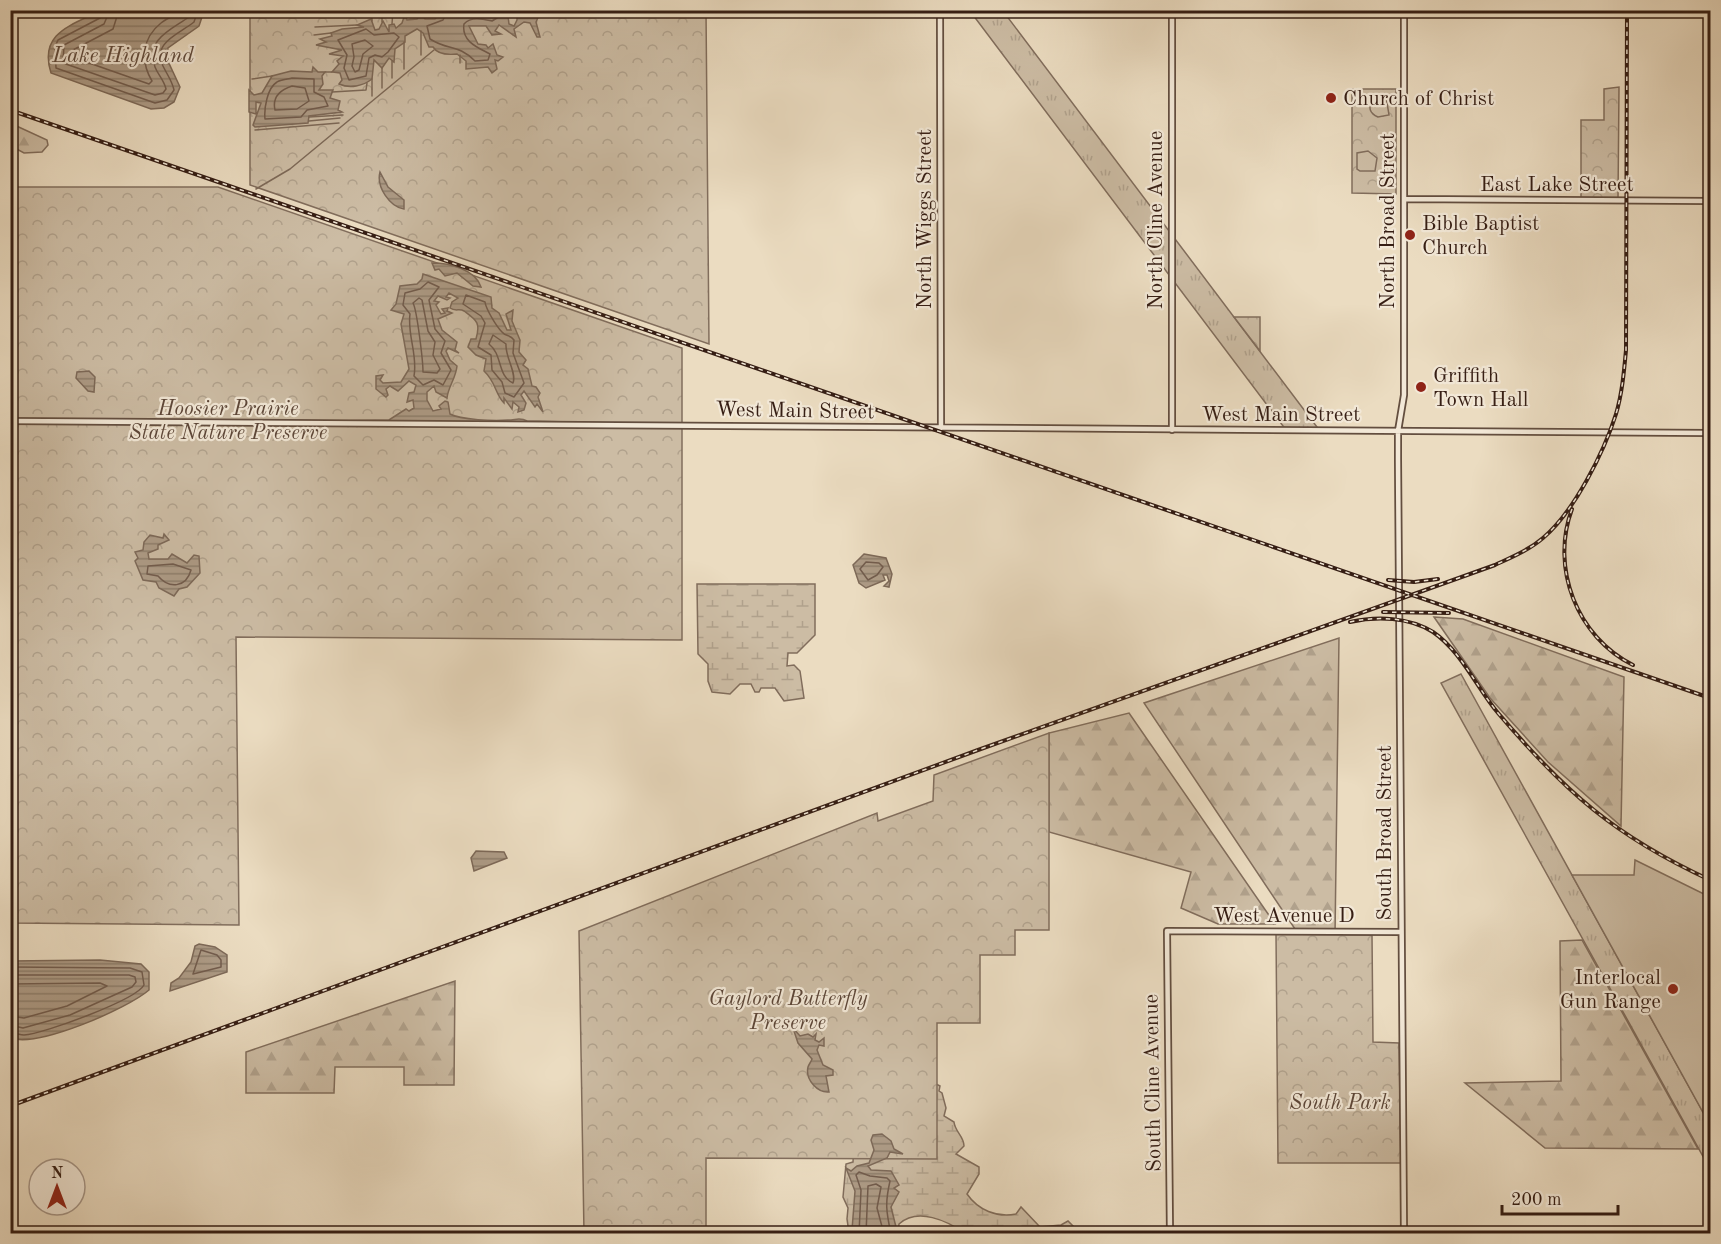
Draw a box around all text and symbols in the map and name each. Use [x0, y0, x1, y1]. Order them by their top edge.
water label: Lake Highland [51, 45, 194, 67]
place label: Church of Christ [1343, 89, 1494, 110]
marker: Church of Christ [1324, 91, 1338, 105]
street label: North Wiggs Street [915, 129, 936, 309]
street label: North Cline Avenue [1146, 131, 1167, 309]
street label: North Broad Street [1378, 133, 1399, 309]
street label: East Lake Street [1480, 175, 1634, 196]
place label: Bible Baptist Church [1422, 214, 1539, 259]
marker: Bible Baptist Church [1403, 228, 1417, 242]
place label: Griffith Town Hall [1433, 366, 1529, 411]
marker: Griffith Town Hall [1414, 380, 1428, 394]
park label: Hoosier Prairie State Nature Preserve [129, 399, 327, 444]
street label: West Main Street [715, 400, 875, 423]
street label: West Main Street [1202, 405, 1360, 426]
street label: South Broad Street [1375, 745, 1396, 921]
street label: West Avenue D [1213, 906, 1355, 927]
place label: Interlocal Gun Range [1560, 968, 1661, 1013]
marker: Interlocal Gun Range [1666, 982, 1680, 996]
park label: Gaylord Butterfly Preserve [708, 989, 868, 1034]
street label: South Cline Avenue [1141, 994, 1166, 1172]
park label: South Park [1289, 1093, 1391, 1114]
north arrow [27, 1157, 87, 1217]
text: N [51, 1166, 64, 1182]
scale bar [1502, 1178, 1618, 1216]
text: 200 m [1511, 1191, 1562, 1209]

